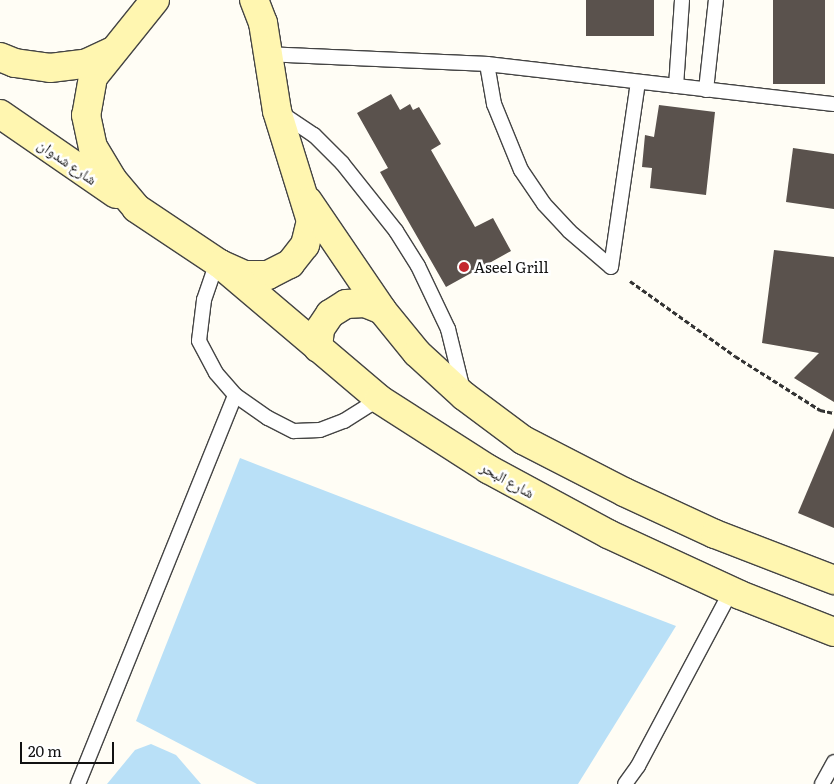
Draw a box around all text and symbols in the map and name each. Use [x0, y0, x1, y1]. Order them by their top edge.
street label: شارع شدوان [35, 134, 101, 188]
place label: Aseel Grill [474, 258, 549, 276]
marker: Aseel Grill [458, 261, 470, 273]
street label: شارع البحر [478, 457, 538, 501]
scale bar [22, 732, 116, 764]
text: 20 m [28, 739, 62, 762]

